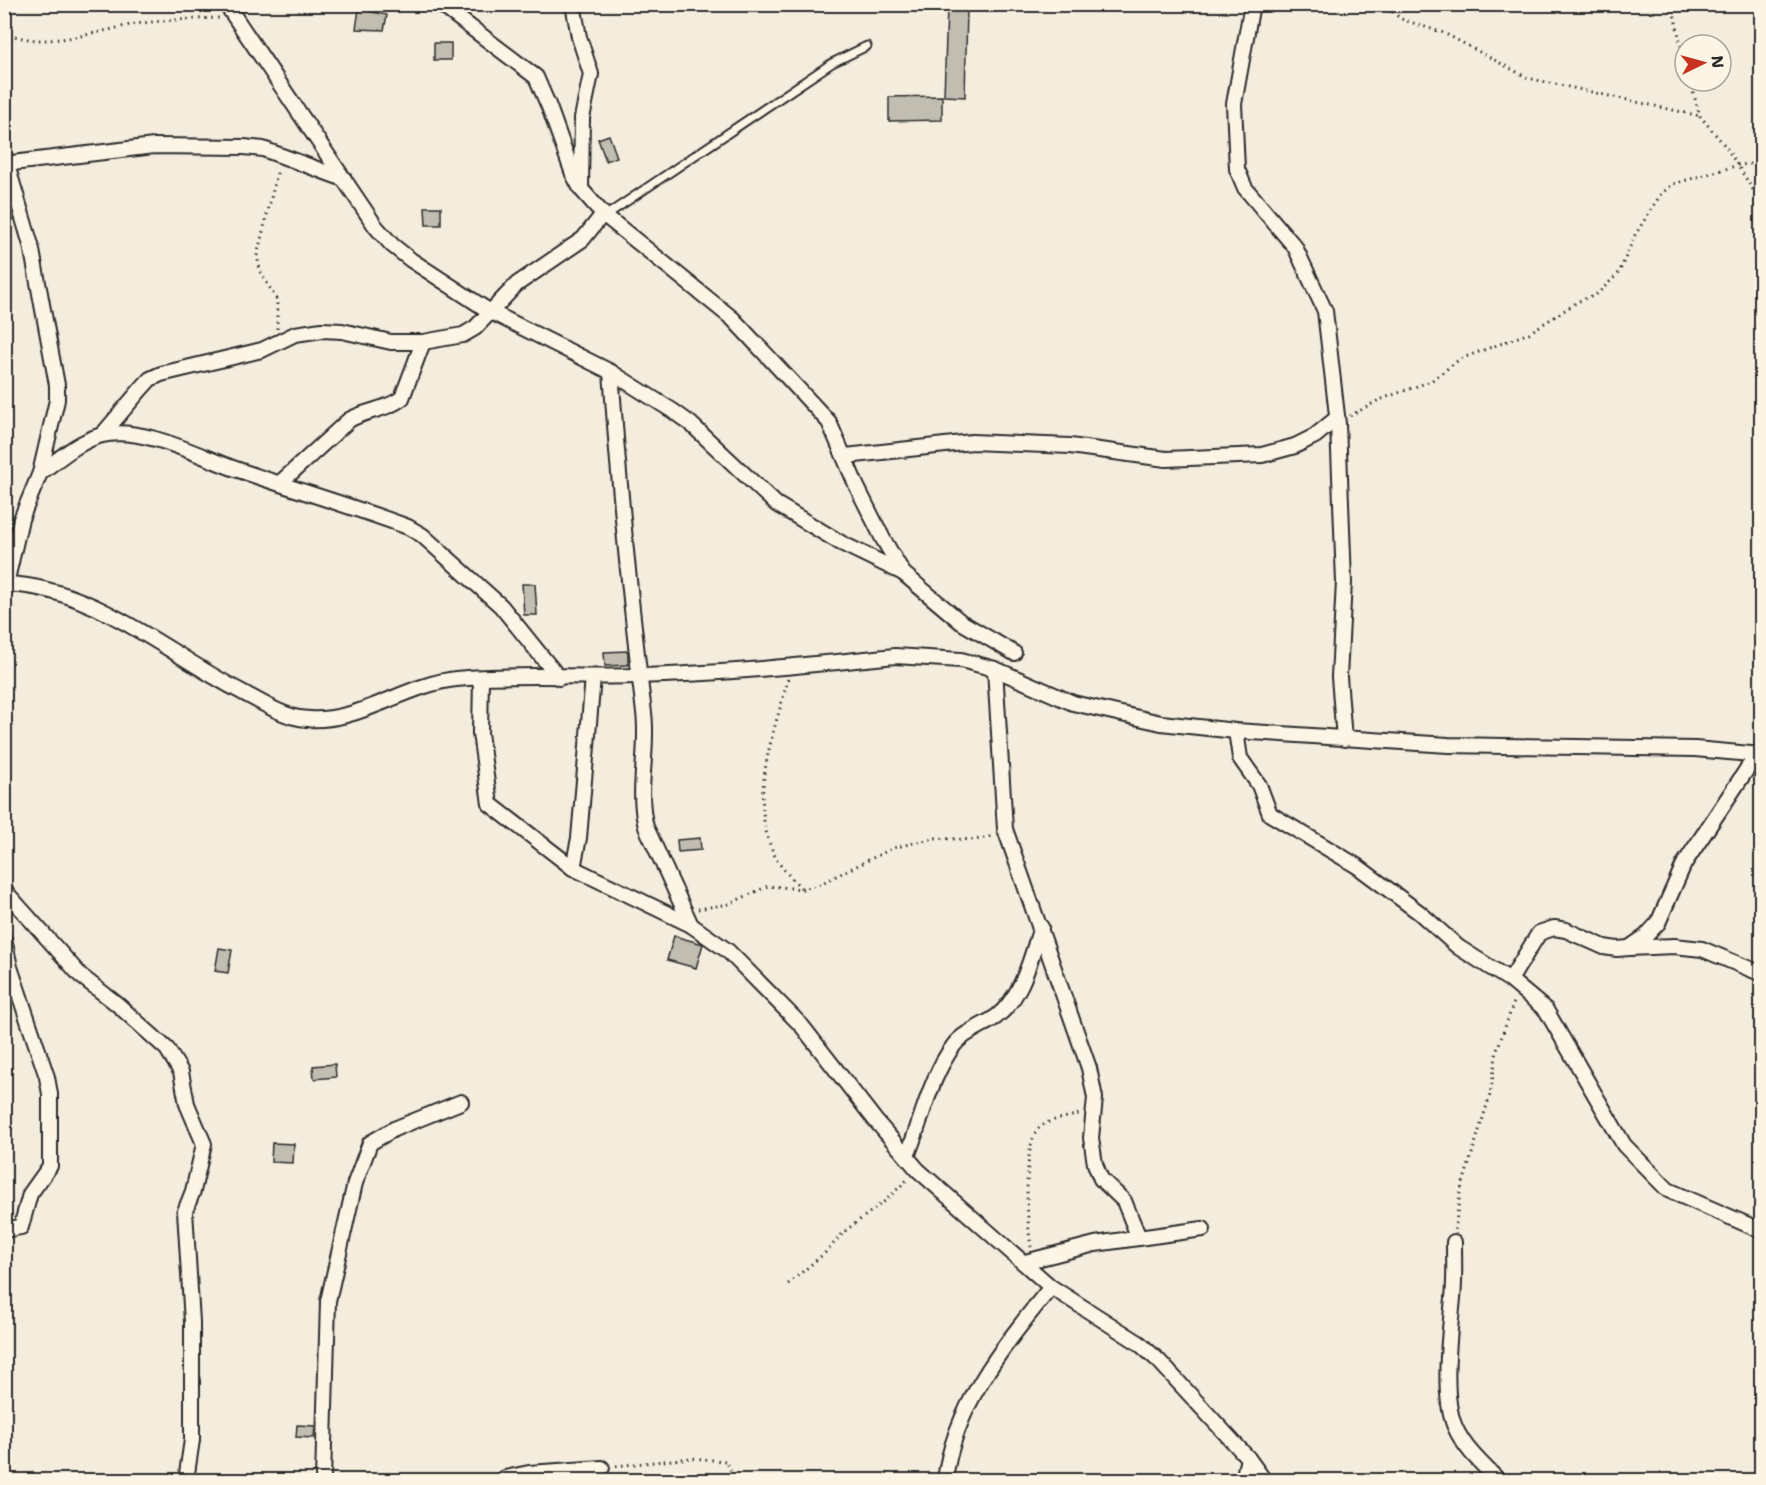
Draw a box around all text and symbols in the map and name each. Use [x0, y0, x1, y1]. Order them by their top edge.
north arrow [1673, 33, 1733, 93]
text: N [1706, 55, 1728, 69]

